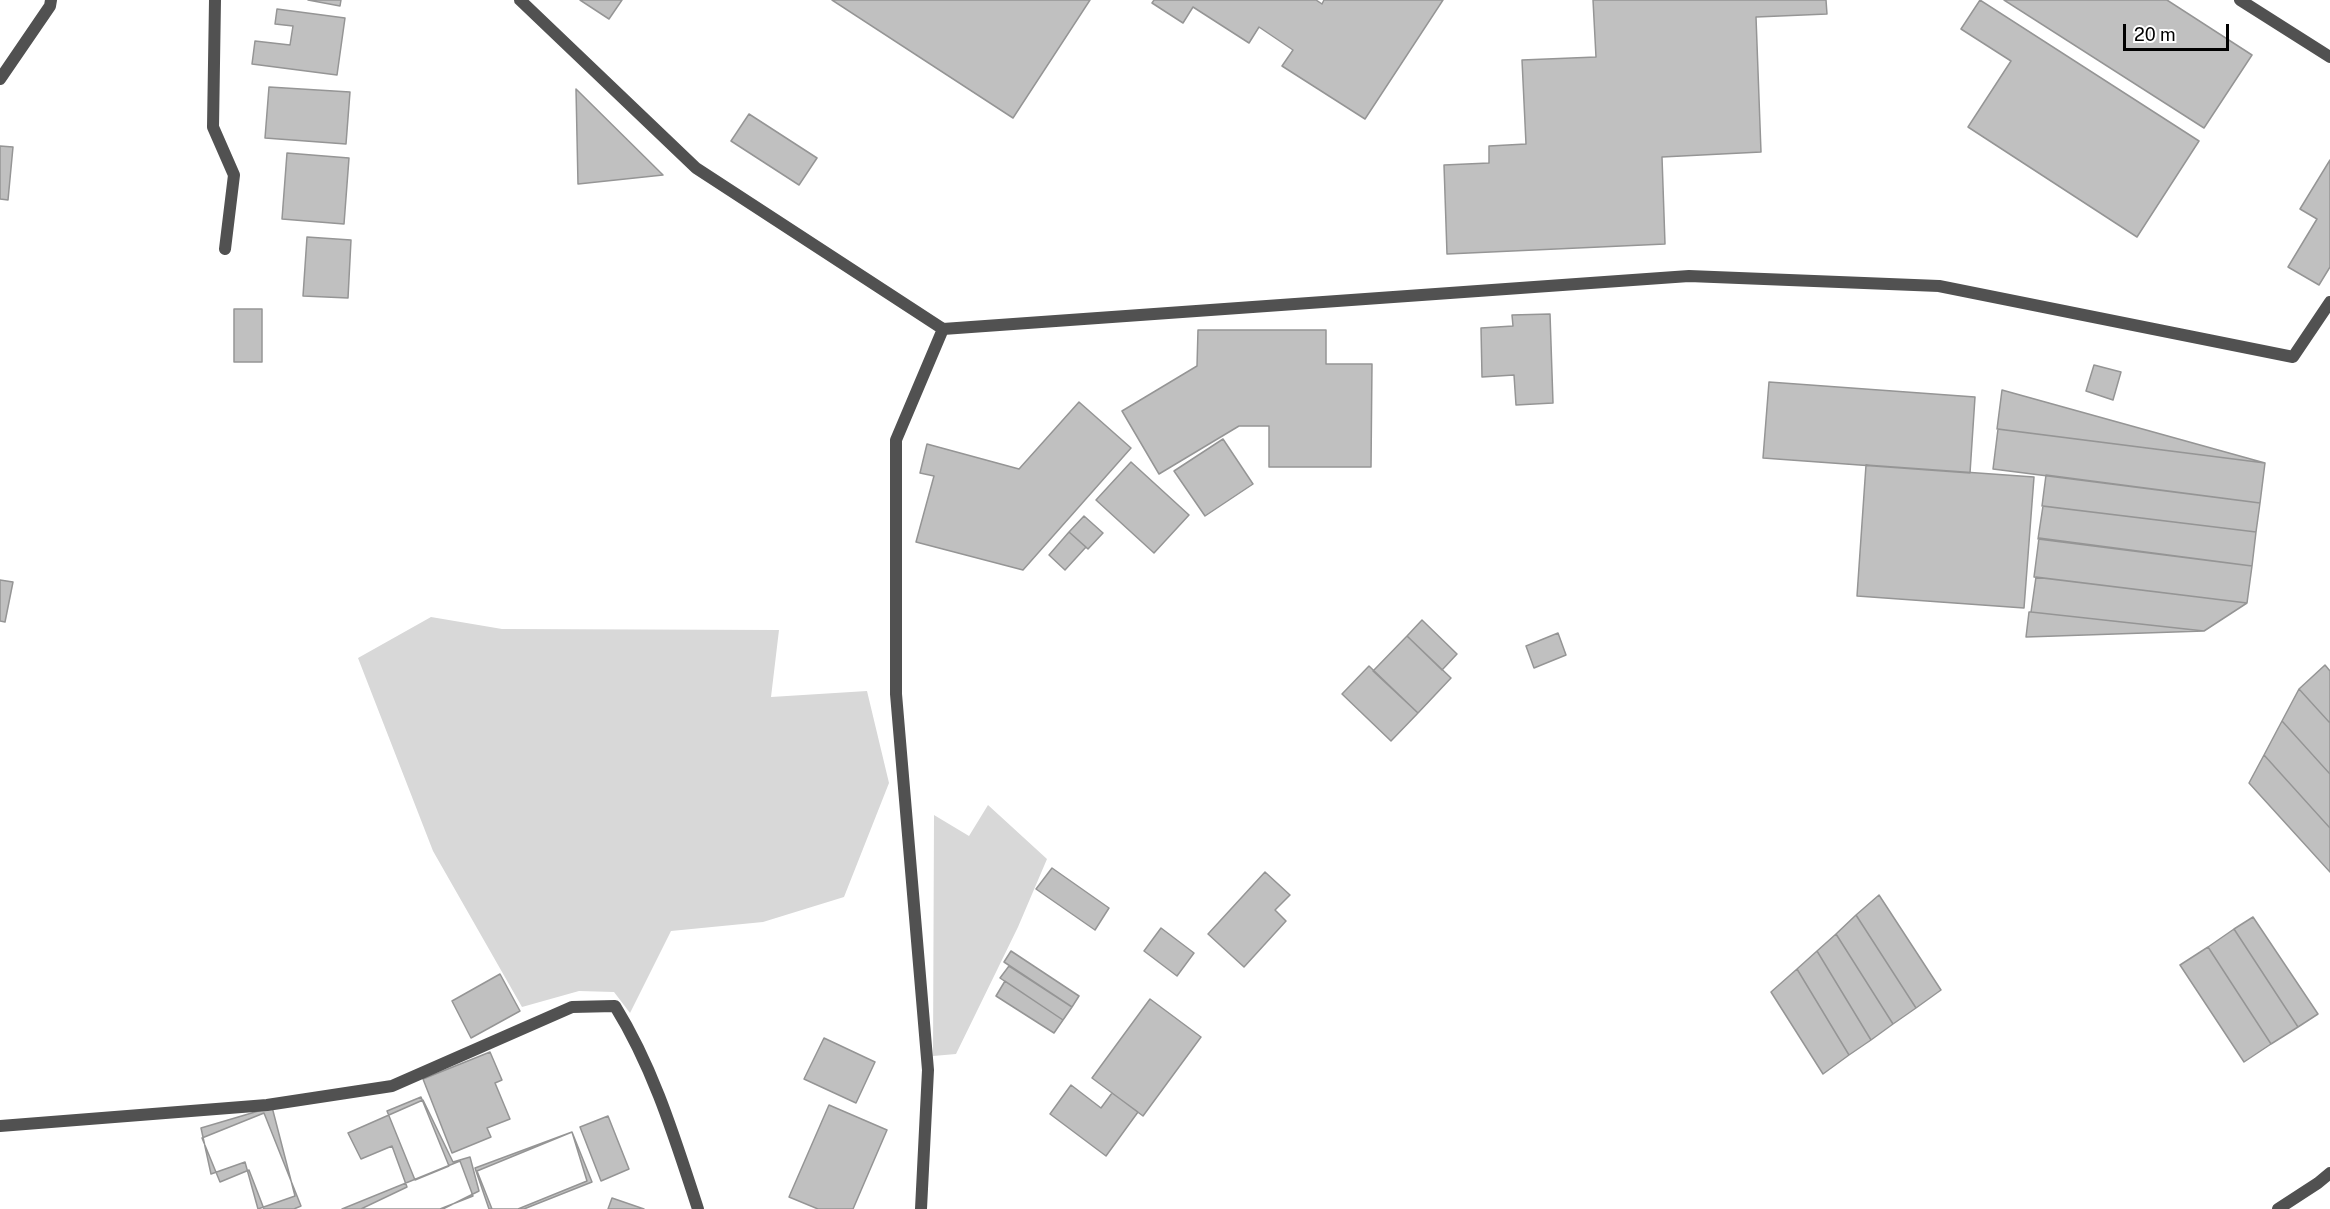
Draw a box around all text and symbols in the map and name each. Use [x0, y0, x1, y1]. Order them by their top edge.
scale bar [2126, 12, 2232, 50]
text: 20 m [2134, 24, 2176, 45]

